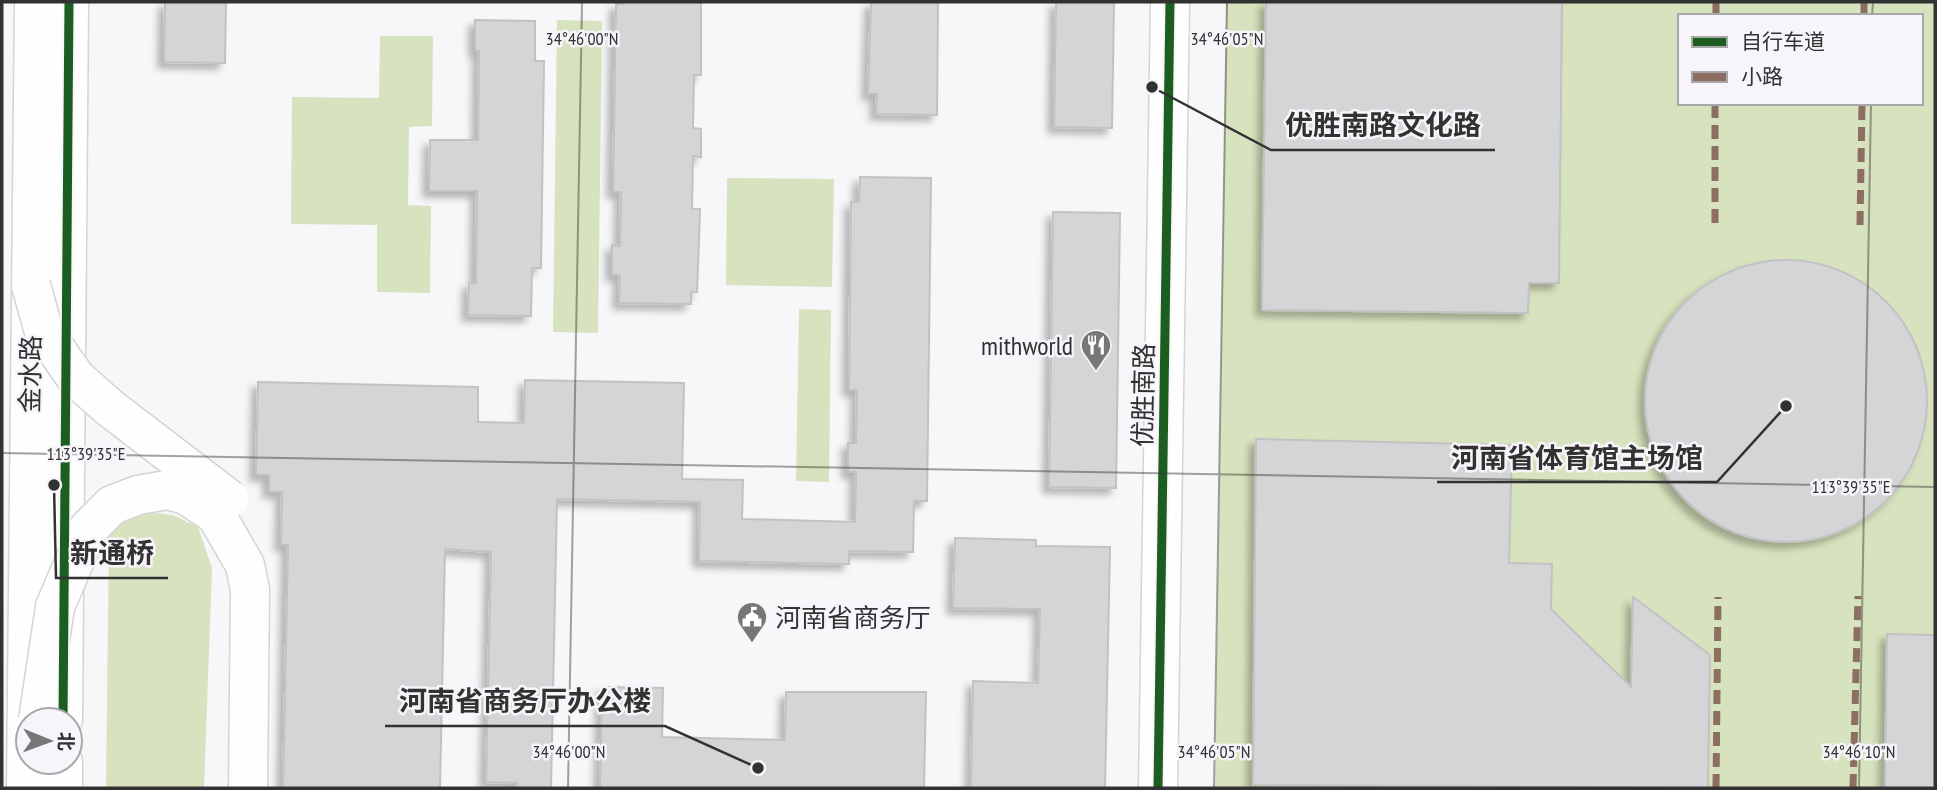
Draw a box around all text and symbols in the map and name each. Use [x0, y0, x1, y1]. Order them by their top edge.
legend [1678, 14, 1923, 105]
text: 34°46'00"N [546, 27, 618, 50]
text: 34°46'05"N [1191, 27, 1263, 50]
text: 自行车道 [1741, 28, 1825, 55]
text: 小路 [1741, 63, 1783, 90]
callout: 优胜南路文化路 [1271, 101, 1495, 150]
text: 优胜南路文化路 [1285, 106, 1481, 143]
restaurant icon: mithworld [1079, 328, 1113, 372]
place label: mithworld [981, 329, 1073, 362]
street label: 金水路 [13, 335, 47, 413]
street label: 优胜南路 [1126, 343, 1160, 447]
callout: 河南省体育馆主场馆 [1437, 433, 1717, 482]
text: 河南省体育馆主场馆 [1451, 439, 1703, 476]
text: 113°39'35"E [47, 442, 125, 465]
text: 113°39'35"E [1812, 475, 1890, 498]
callout: 新通桥 [56, 529, 168, 578]
text: 新通桥 [70, 534, 154, 571]
public building icon: 河南省商务厅 [735, 600, 769, 644]
place label: 河南省商务厅 [775, 601, 931, 634]
callout: 河南省商务厅办公楼 [385, 677, 665, 726]
text: 河南省商务厅办公楼 [399, 682, 651, 719]
north arrow [14, 706, 84, 776]
text: 北 [54, 732, 78, 751]
text: 34°46'00"N [533, 740, 605, 763]
text: 34°46'05"N [1178, 740, 1250, 763]
text: 34°46'10"N [1823, 740, 1895, 763]

